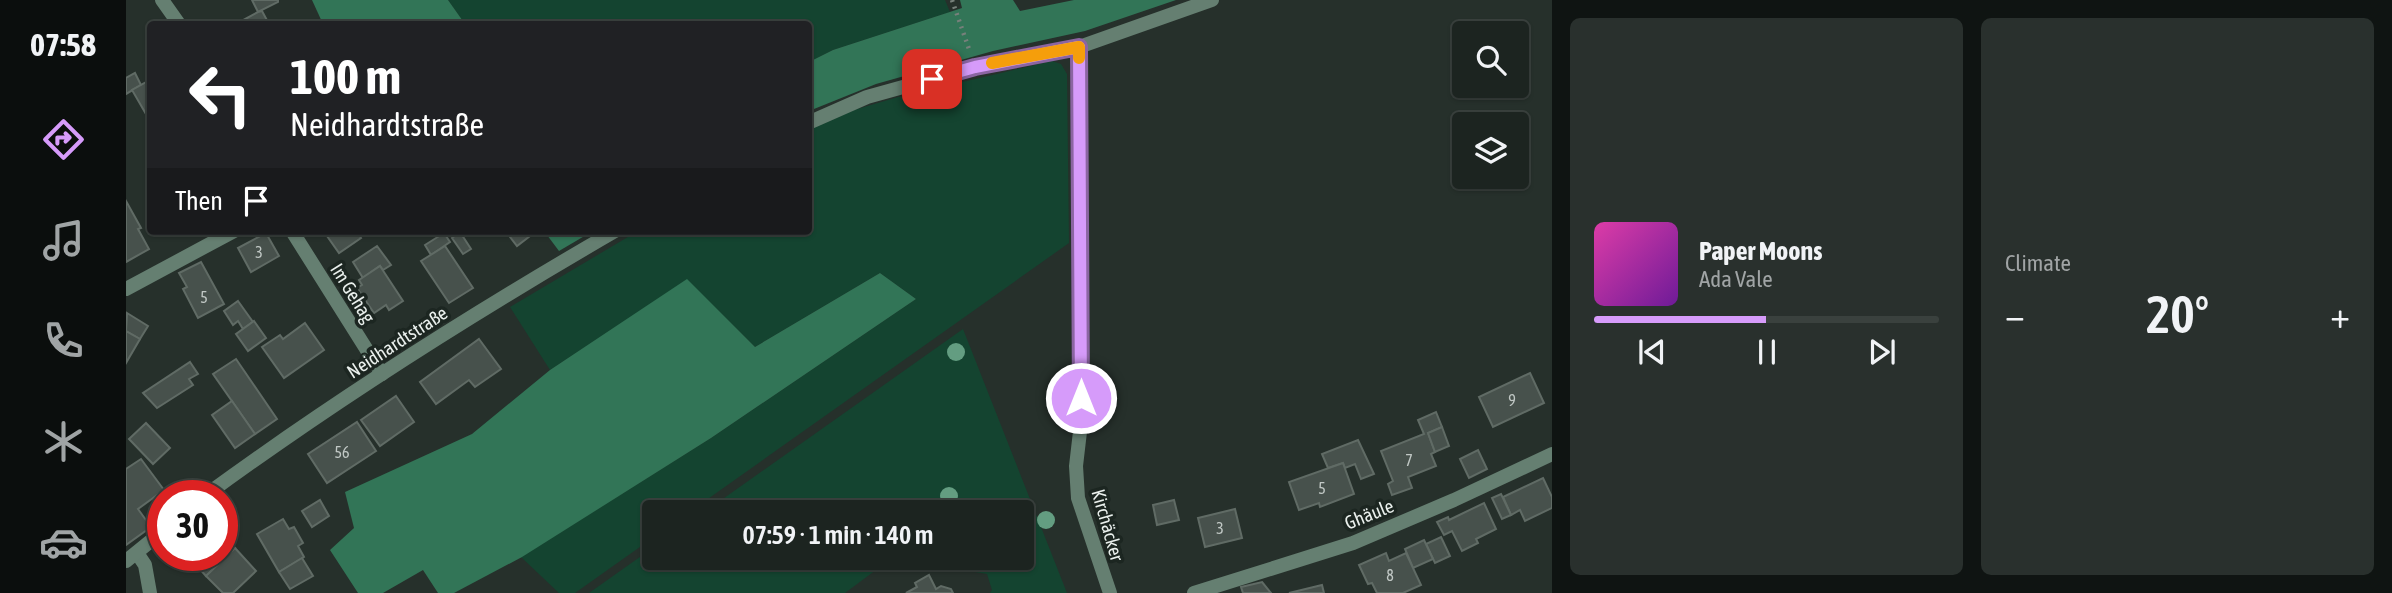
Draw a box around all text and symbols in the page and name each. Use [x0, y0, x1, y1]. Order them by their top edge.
map controls [1452, 21, 1529, 189]
button: search [1452, 21, 1529, 98]
text: 07:58 [30, 26, 96, 63]
text: 100 m [290, 48, 401, 104]
icon: left [175, 49, 266, 140]
pin [902, 49, 962, 109]
icon: arrive [913, 60, 951, 98]
text: Neidhardtstraße [290, 106, 484, 143]
button: layers [1452, 112, 1529, 189]
icon: directions [39, 115, 88, 164]
icon: arrive [237, 182, 275, 220]
text: Then [175, 186, 223, 216]
icon: music [39, 216, 88, 265]
text: Paper Moons [1699, 236, 1822, 266]
house number: 3 [255, 243, 263, 261]
text: Climate [2005, 250, 2071, 276]
street label: Im Gehag [326, 259, 380, 328]
text: Ada Vale [1699, 266, 1773, 292]
text: 20° [2146, 284, 2209, 344]
house number: 5 [200, 288, 208, 306]
text: − [2005, 293, 2025, 336]
text: + [2330, 293, 2350, 336]
street label: Neidhardtstraße [343, 301, 451, 383]
icon: phone [39, 316, 88, 365]
icon: previous [1633, 333, 1671, 371]
icon: pause [1748, 333, 1786, 371]
icon: next [1863, 333, 1901, 371]
position arrow [1044, 361, 1118, 435]
house number: 9 [1508, 391, 1516, 409]
icon: climate [39, 417, 88, 466]
house number: 56 [334, 443, 350, 461]
house number: 7 [1405, 451, 1413, 469]
house number: 5 [1318, 479, 1326, 497]
speed limit sign: 30 [147, 480, 238, 571]
street label: Kirchäcker [1087, 487, 1129, 564]
street label: Ghäule [1341, 494, 1397, 534]
icon: car [39, 518, 88, 567]
house number: 3 [1216, 519, 1224, 537]
text: 07:59 · 1 min · 140 m [743, 520, 933, 550]
house number: 8 [1386, 566, 1394, 584]

